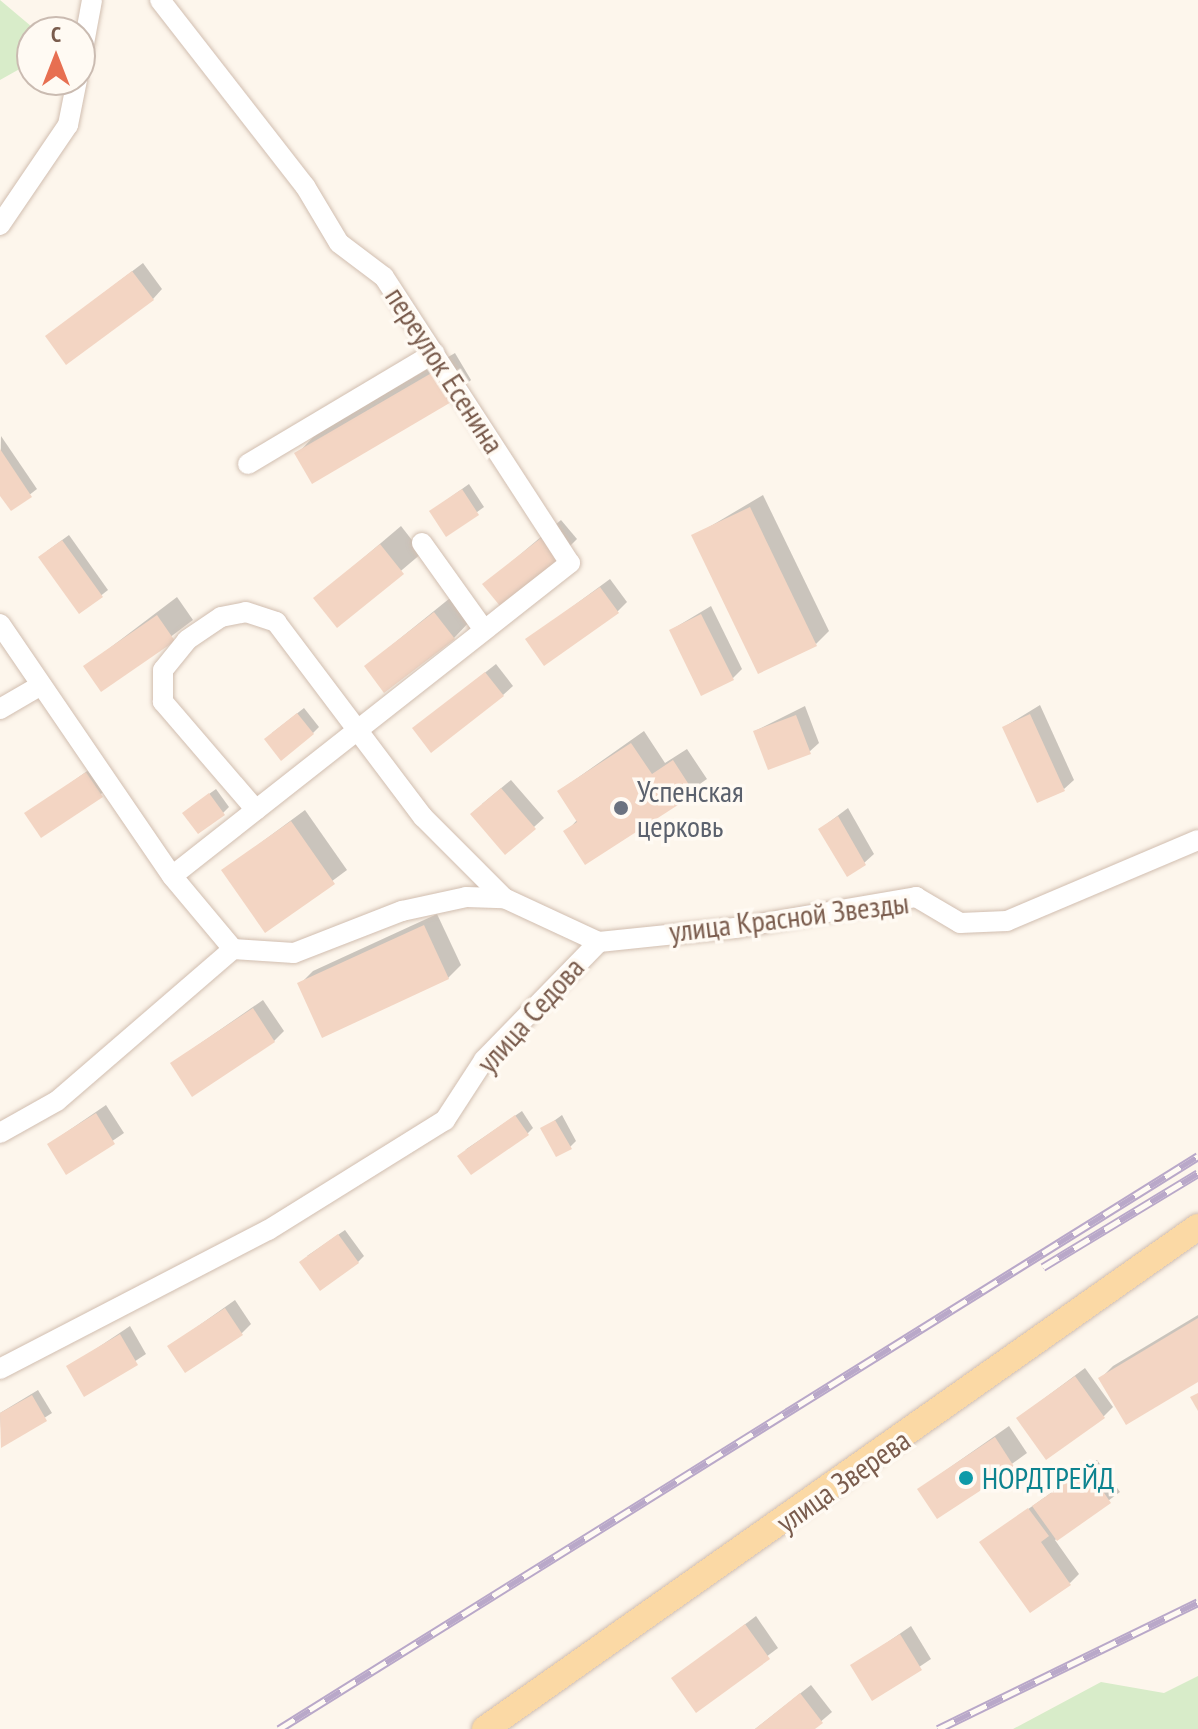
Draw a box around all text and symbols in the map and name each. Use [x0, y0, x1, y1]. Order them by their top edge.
north arrow [16, 16, 96, 96]
text: С [51, 20, 61, 48]
street label: переулок Есенина [378, 280, 512, 460]
place label: Успенская церковь [637, 773, 744, 844]
marker: Успенская церковь [612, 799, 630, 817]
street label: улица Красной Звезды [667, 884, 911, 950]
street label: улица Седова [469, 950, 591, 1080]
street label: улица Зверева [769, 1422, 917, 1540]
place label: НОРДТРЕЙД [982, 1460, 1114, 1496]
marker: НОРДТРЕЙД [957, 1469, 975, 1487]

